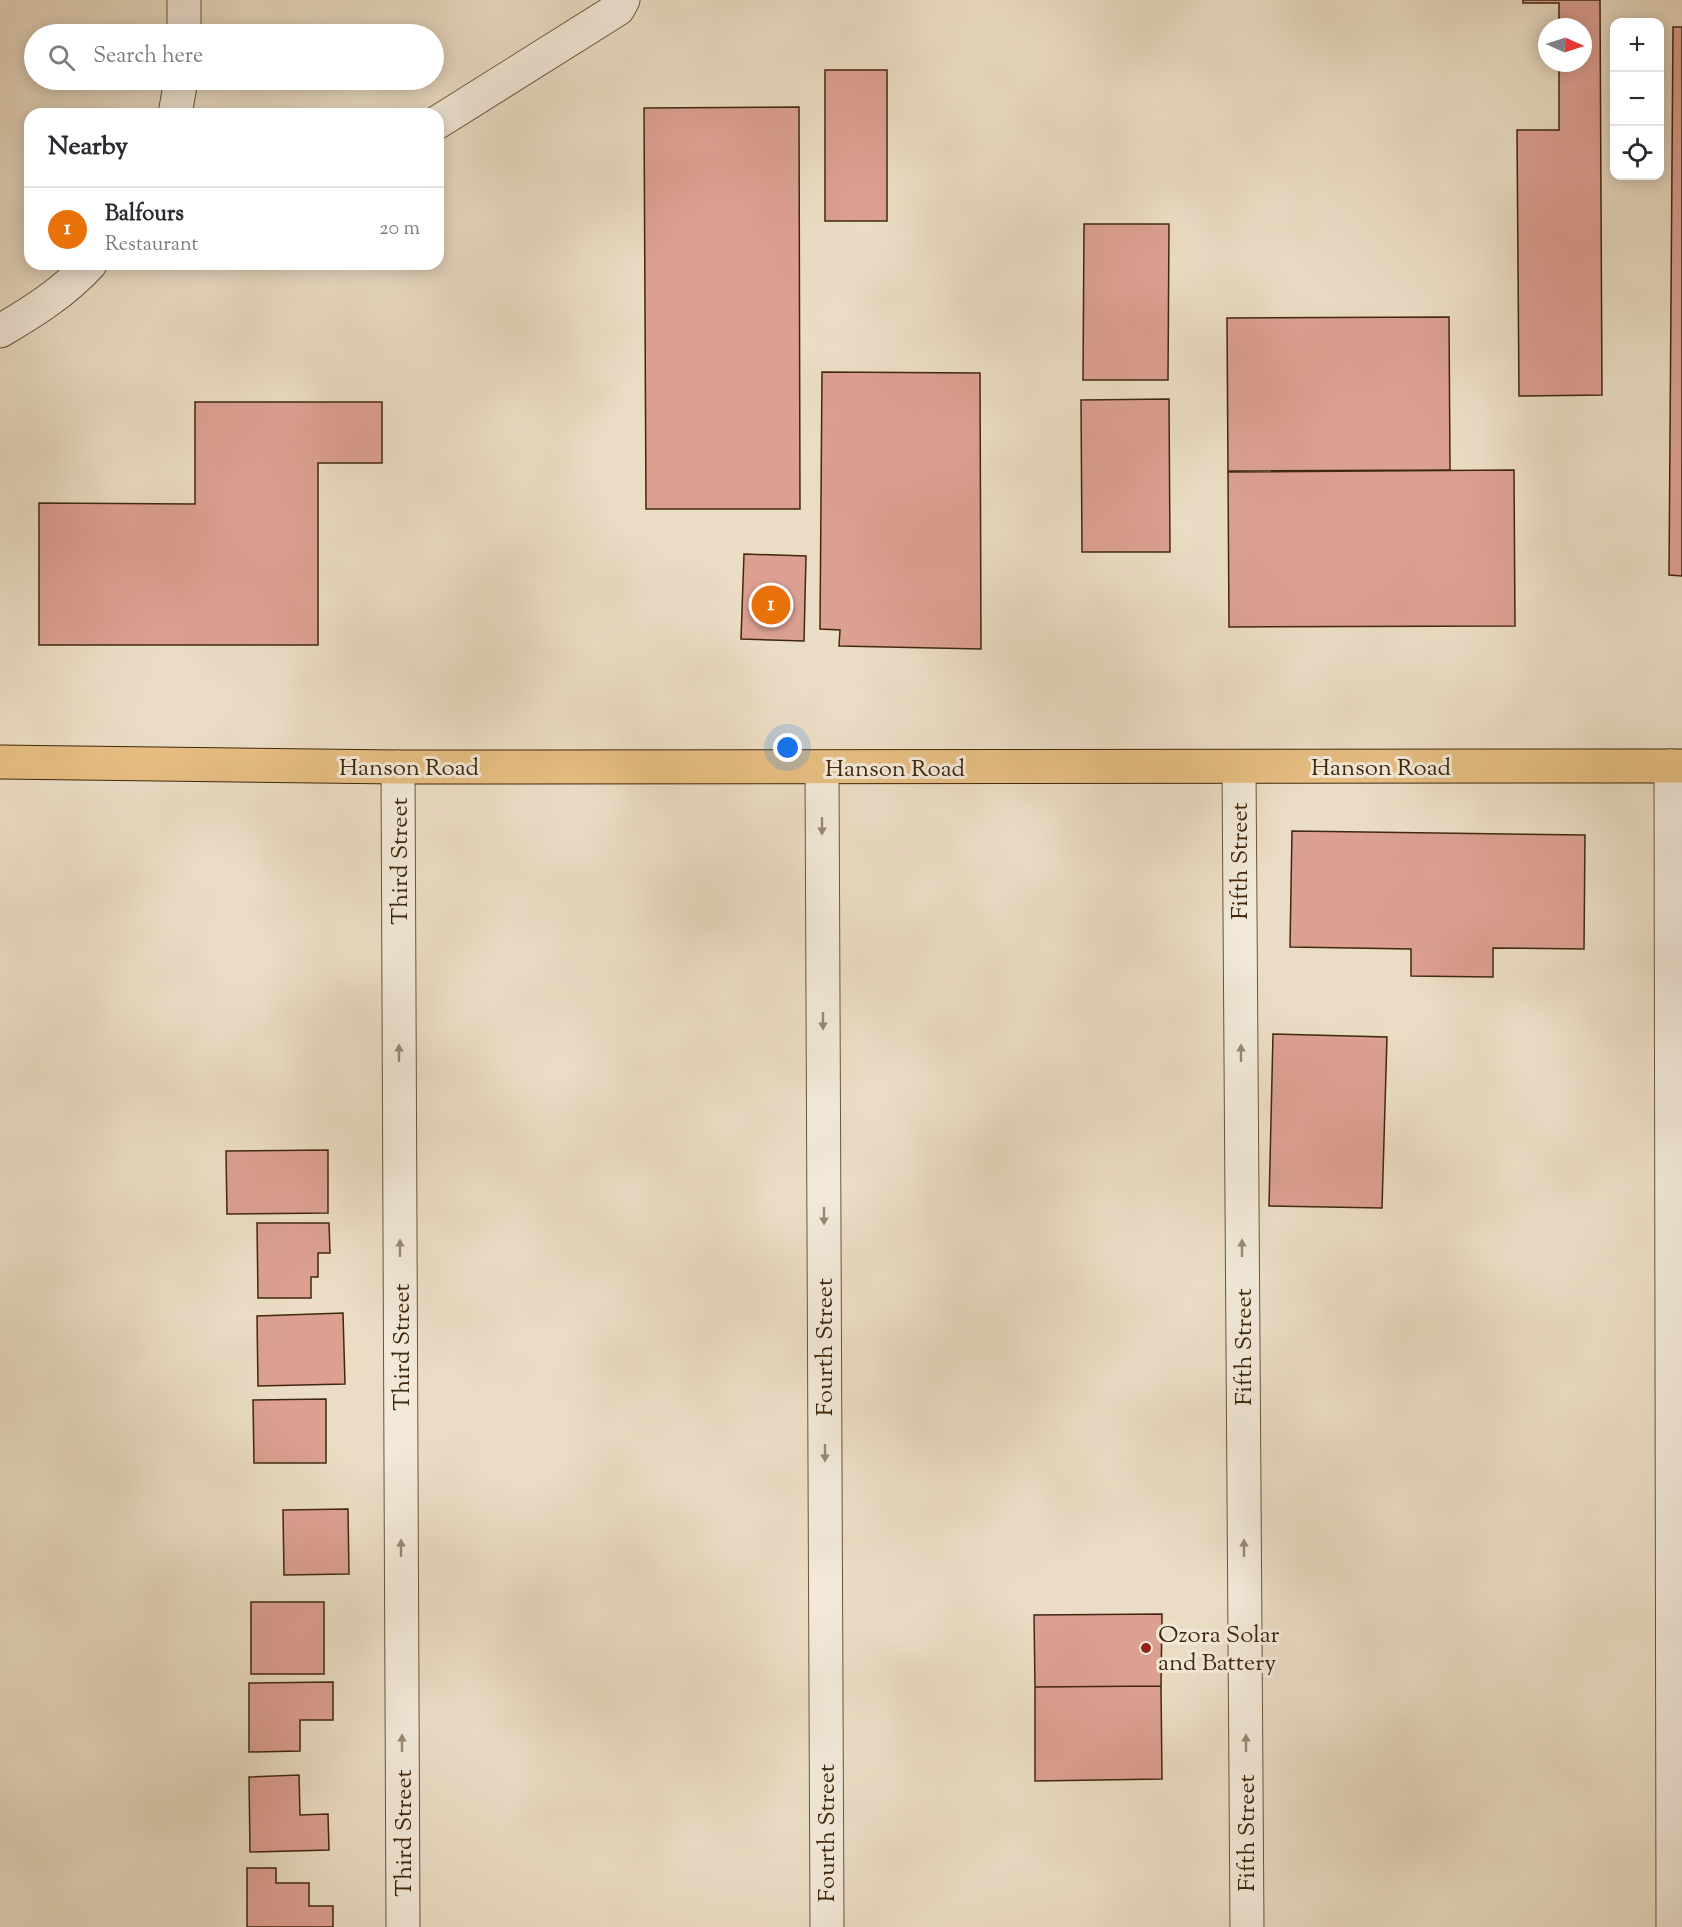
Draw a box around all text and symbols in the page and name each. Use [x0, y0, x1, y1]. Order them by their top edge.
north arrow [1538, 18, 1592, 72]
map controls [1610, 18, 1664, 180]
button: + [1610, 18, 1664, 72]
search box [24, 24, 444, 90]
icon: search [45, 41, 78, 74]
text: Search here [93, 41, 203, 73]
button: − [1610, 72, 1664, 126]
button: locate [1610, 126, 1664, 180]
text: Nearby [48, 129, 128, 166]
text: Balfours [105, 199, 184, 231]
text: 1 [64, 215, 71, 244]
text: 20 m [379, 215, 420, 244]
text: Restaurant [105, 231, 198, 260]
pin: 1 [752, 582, 790, 628]
your location [773, 733, 802, 762]
street label: Hanson Road [339, 752, 479, 786]
street label: Hanson Road [1311, 752, 1451, 786]
street label: Hanson Road [825, 753, 965, 787]
street label: Third Street [384, 797, 418, 925]
street label: Fifth Street [1224, 802, 1258, 920]
one-way arrow [817, 817, 827, 836]
one-way arrow [818, 1012, 828, 1031]
one-way arrow [395, 1043, 404, 1062]
one-way arrow [1236, 1043, 1245, 1062]
one-way arrow [819, 1207, 829, 1226]
one-way arrow [395, 1238, 405, 1257]
one-way arrow [1237, 1238, 1247, 1257]
street label: Fourth Street [809, 1278, 843, 1416]
street label: Third Street [386, 1283, 420, 1411]
street label: Fifth Street [1228, 1288, 1262, 1406]
one-way arrow [820, 1444, 830, 1463]
one-way arrow [396, 1538, 406, 1557]
one-way arrow [1239, 1538, 1249, 1557]
place label: Ozora Solar and Battery [1158, 1619, 1280, 1681]
marker: Ozora Solar and Battery [1139, 1641, 1153, 1655]
one-way arrow [397, 1733, 407, 1752]
one-way arrow [1241, 1733, 1251, 1752]
street label: Fourth Street [811, 1764, 845, 1902]
street label: Third Street [388, 1769, 422, 1897]
street label: Fifth Street [1231, 1774, 1265, 1892]

